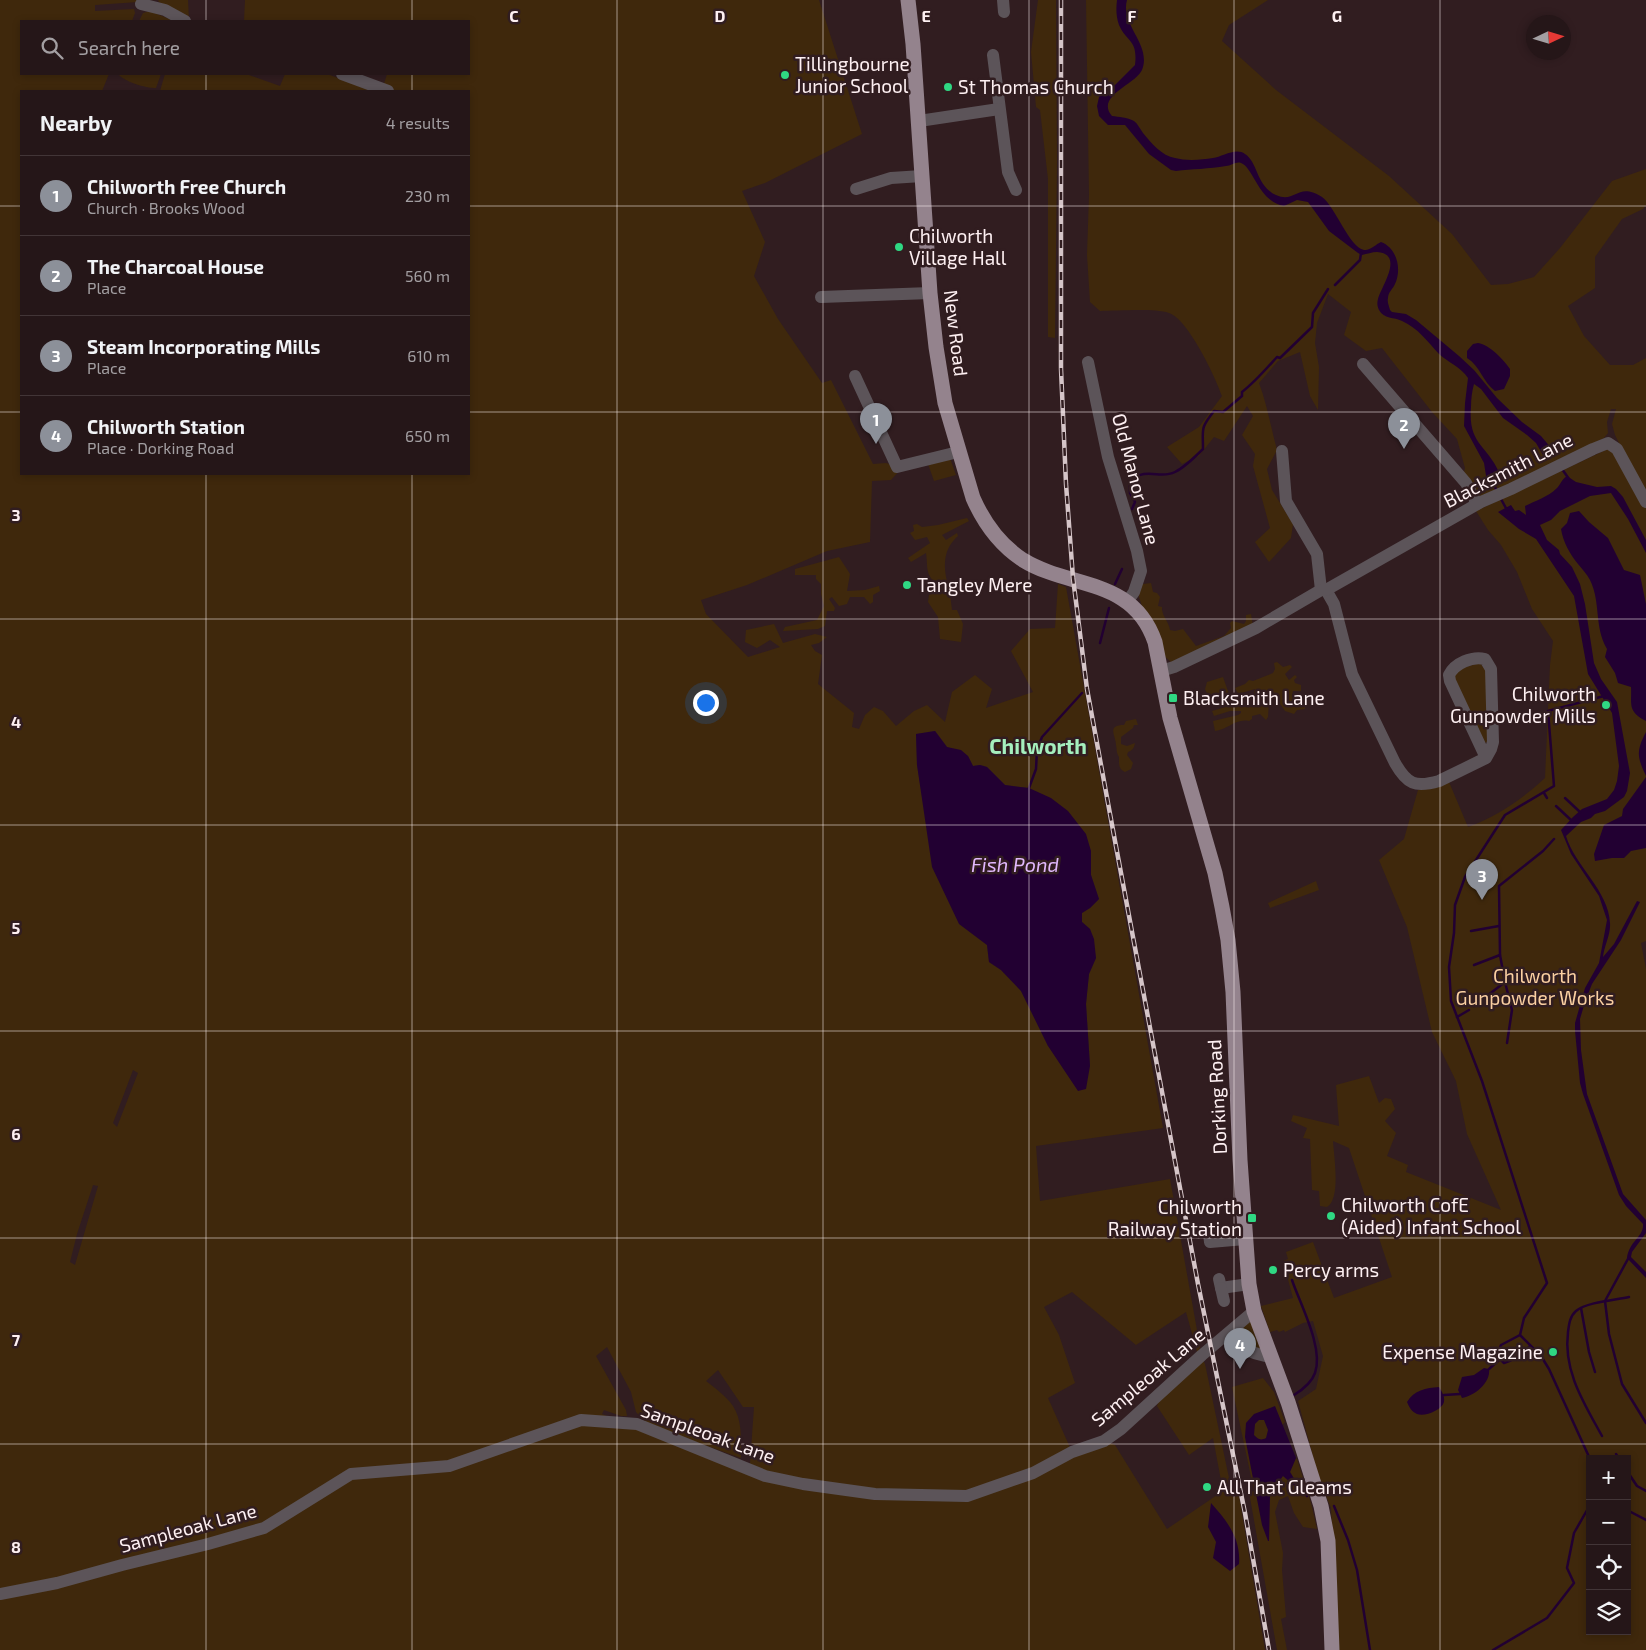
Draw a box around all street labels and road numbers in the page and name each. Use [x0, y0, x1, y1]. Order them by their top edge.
street label: New Road [940, 288, 973, 377]
street label: Old Manor Lane [1108, 411, 1165, 547]
street label: Blacksmith Lane [1439, 427, 1576, 512]
street label: Dorking Road [1202, 1039, 1231, 1155]
street label: Sampleoak Lane [1086, 1322, 1209, 1431]
street label: Sampleoak Lane [638, 1398, 778, 1467]
street label: Sampleoak Lane [117, 1498, 259, 1557]

